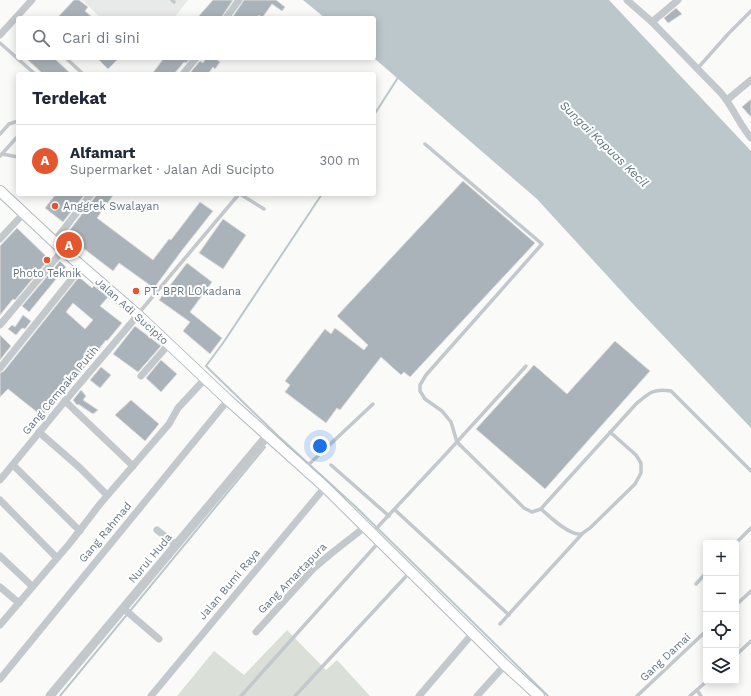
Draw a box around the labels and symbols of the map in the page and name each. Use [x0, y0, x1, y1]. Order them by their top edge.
water label: Sungai Kapuas Kecil [557, 98, 651, 190]
place label: Anggrek Swalayan [63, 200, 159, 213]
marker: Anggrek Swalayan [50, 201, 60, 211]
pin: A [56, 230, 82, 260]
marker: Photo Teknik [42, 255, 52, 265]
place label: Photo Teknik [13, 267, 81, 280]
street label: Jalan Adi Sucipto [93, 275, 171, 348]
place label: PT. BPR LOkadana [144, 285, 241, 298]
marker: PT. BPR LOkadana [131, 286, 141, 296]
street label: Gang Cempaka Putih [19, 343, 101, 437]
your location [310, 436, 330, 456]
street label: Gang Rahmad [76, 500, 134, 565]
street label: Nurul Huda [126, 531, 175, 586]
street label: Gang Amartapura [255, 540, 329, 616]
street label: Jalan Bumi Raya [196, 546, 263, 622]
street label: Gang Damai [637, 631, 693, 684]

